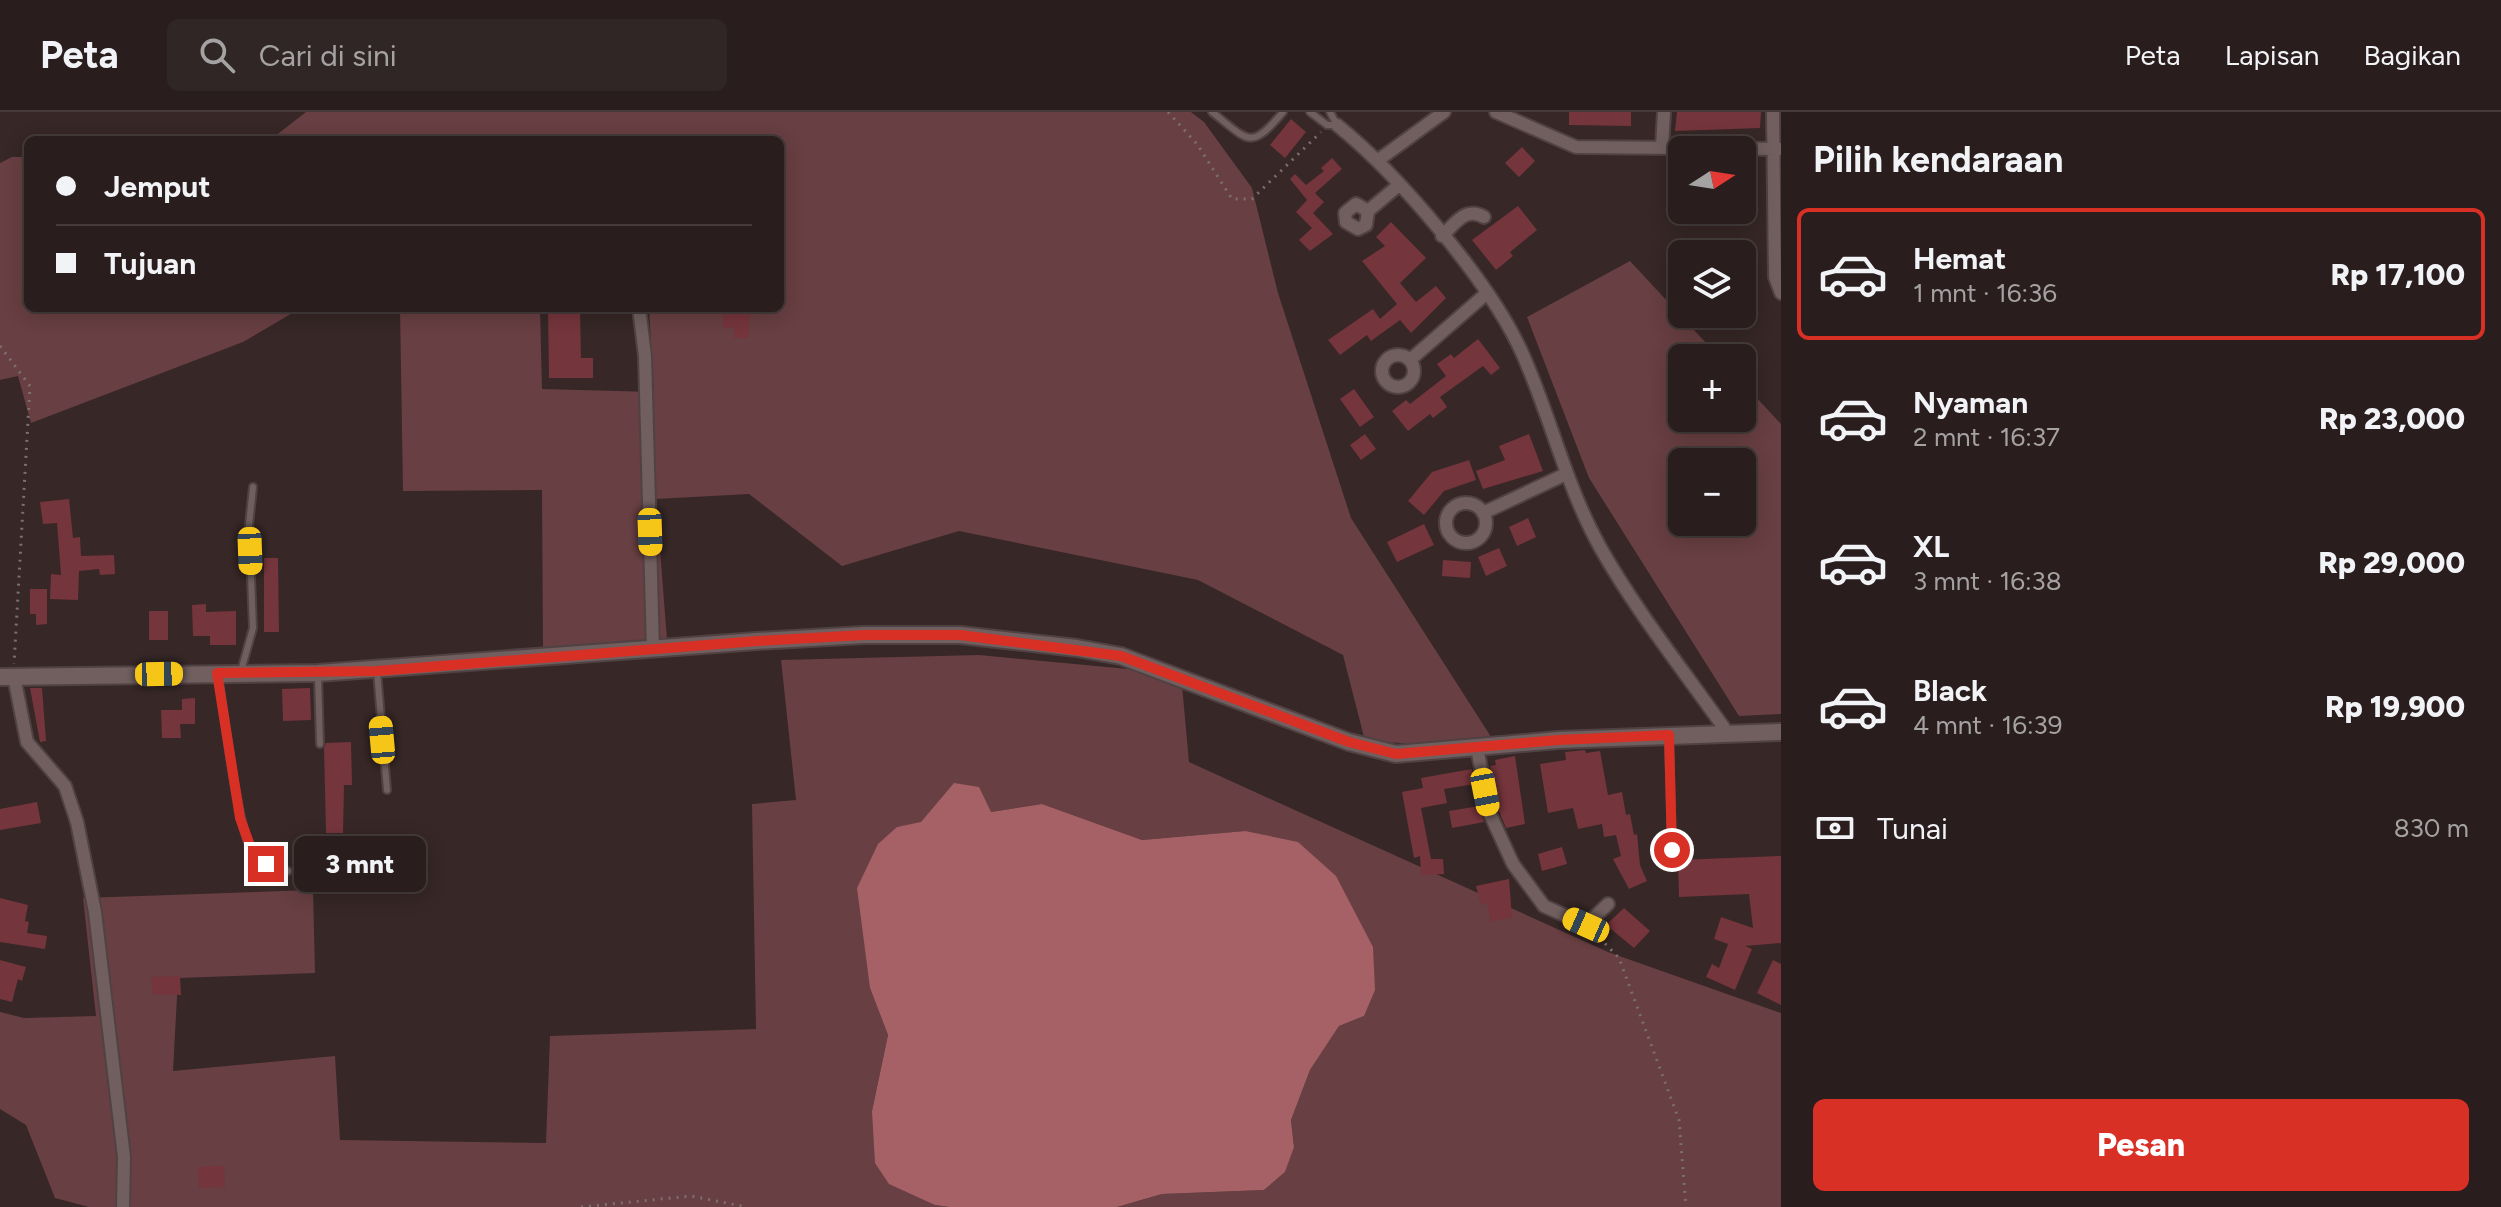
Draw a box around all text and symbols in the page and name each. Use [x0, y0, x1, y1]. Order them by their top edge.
search box [167, 19, 727, 91]
text: Peta [40, 32, 119, 78]
icon: search [195, 33, 239, 77]
text: Cari di sini [259, 37, 397, 74]
text: Peta [2125, 38, 2181, 72]
text: Lapisan [2225, 38, 2319, 72]
text: Bagikan [2363, 38, 2461, 72]
north arrow [1668, 136, 1756, 224]
map controls [1668, 136, 1756, 536]
text: Pilih kendaraan [1813, 138, 2063, 181]
text: Jemput [104, 168, 210, 205]
icon: car [1817, 238, 1889, 310]
button: layers [1668, 240, 1756, 328]
text: Hemat [1913, 240, 2006, 277]
text: Tujuan [104, 245, 196, 282]
text: Rp 17,100 [2330, 256, 2465, 293]
text: 1 mnt · 16:36 [1913, 277, 2057, 309]
button: + [1668, 344, 1756, 432]
icon: car [1817, 382, 1889, 454]
text: Nyaman [1913, 384, 2028, 421]
text: Rp 23,000 [2319, 400, 2465, 437]
text: 2 mnt · 16:37 [1913, 421, 2060, 453]
button: − [1668, 448, 1756, 536]
car [637, 508, 663, 556]
icon: car [1817, 526, 1889, 598]
car [237, 527, 263, 575]
text: XL [1913, 528, 1949, 565]
text: Rp 29,000 [2318, 544, 2465, 581]
text: 3 mnt · 16:38 [1913, 565, 2062, 597]
car [135, 662, 183, 686]
icon: car [1817, 670, 1889, 742]
text: Black [1913, 672, 1987, 709]
text: Rp 19,900 [2325, 688, 2465, 725]
text: 4 mnt · 16:39 [1913, 709, 2062, 741]
car [368, 715, 396, 765]
car [1469, 766, 1501, 818]
icon: cash [1813, 806, 1857, 850]
text: Tunai [1877, 810, 1948, 847]
text: 830 m [2394, 812, 2469, 844]
route start [1654, 832, 1690, 868]
callout: 3 mnt [294, 836, 426, 892]
route end [248, 846, 284, 882]
text: 3 mnt [325, 848, 395, 880]
car [1559, 904, 1613, 946]
button: Pesan [1813, 1099, 2469, 1191]

